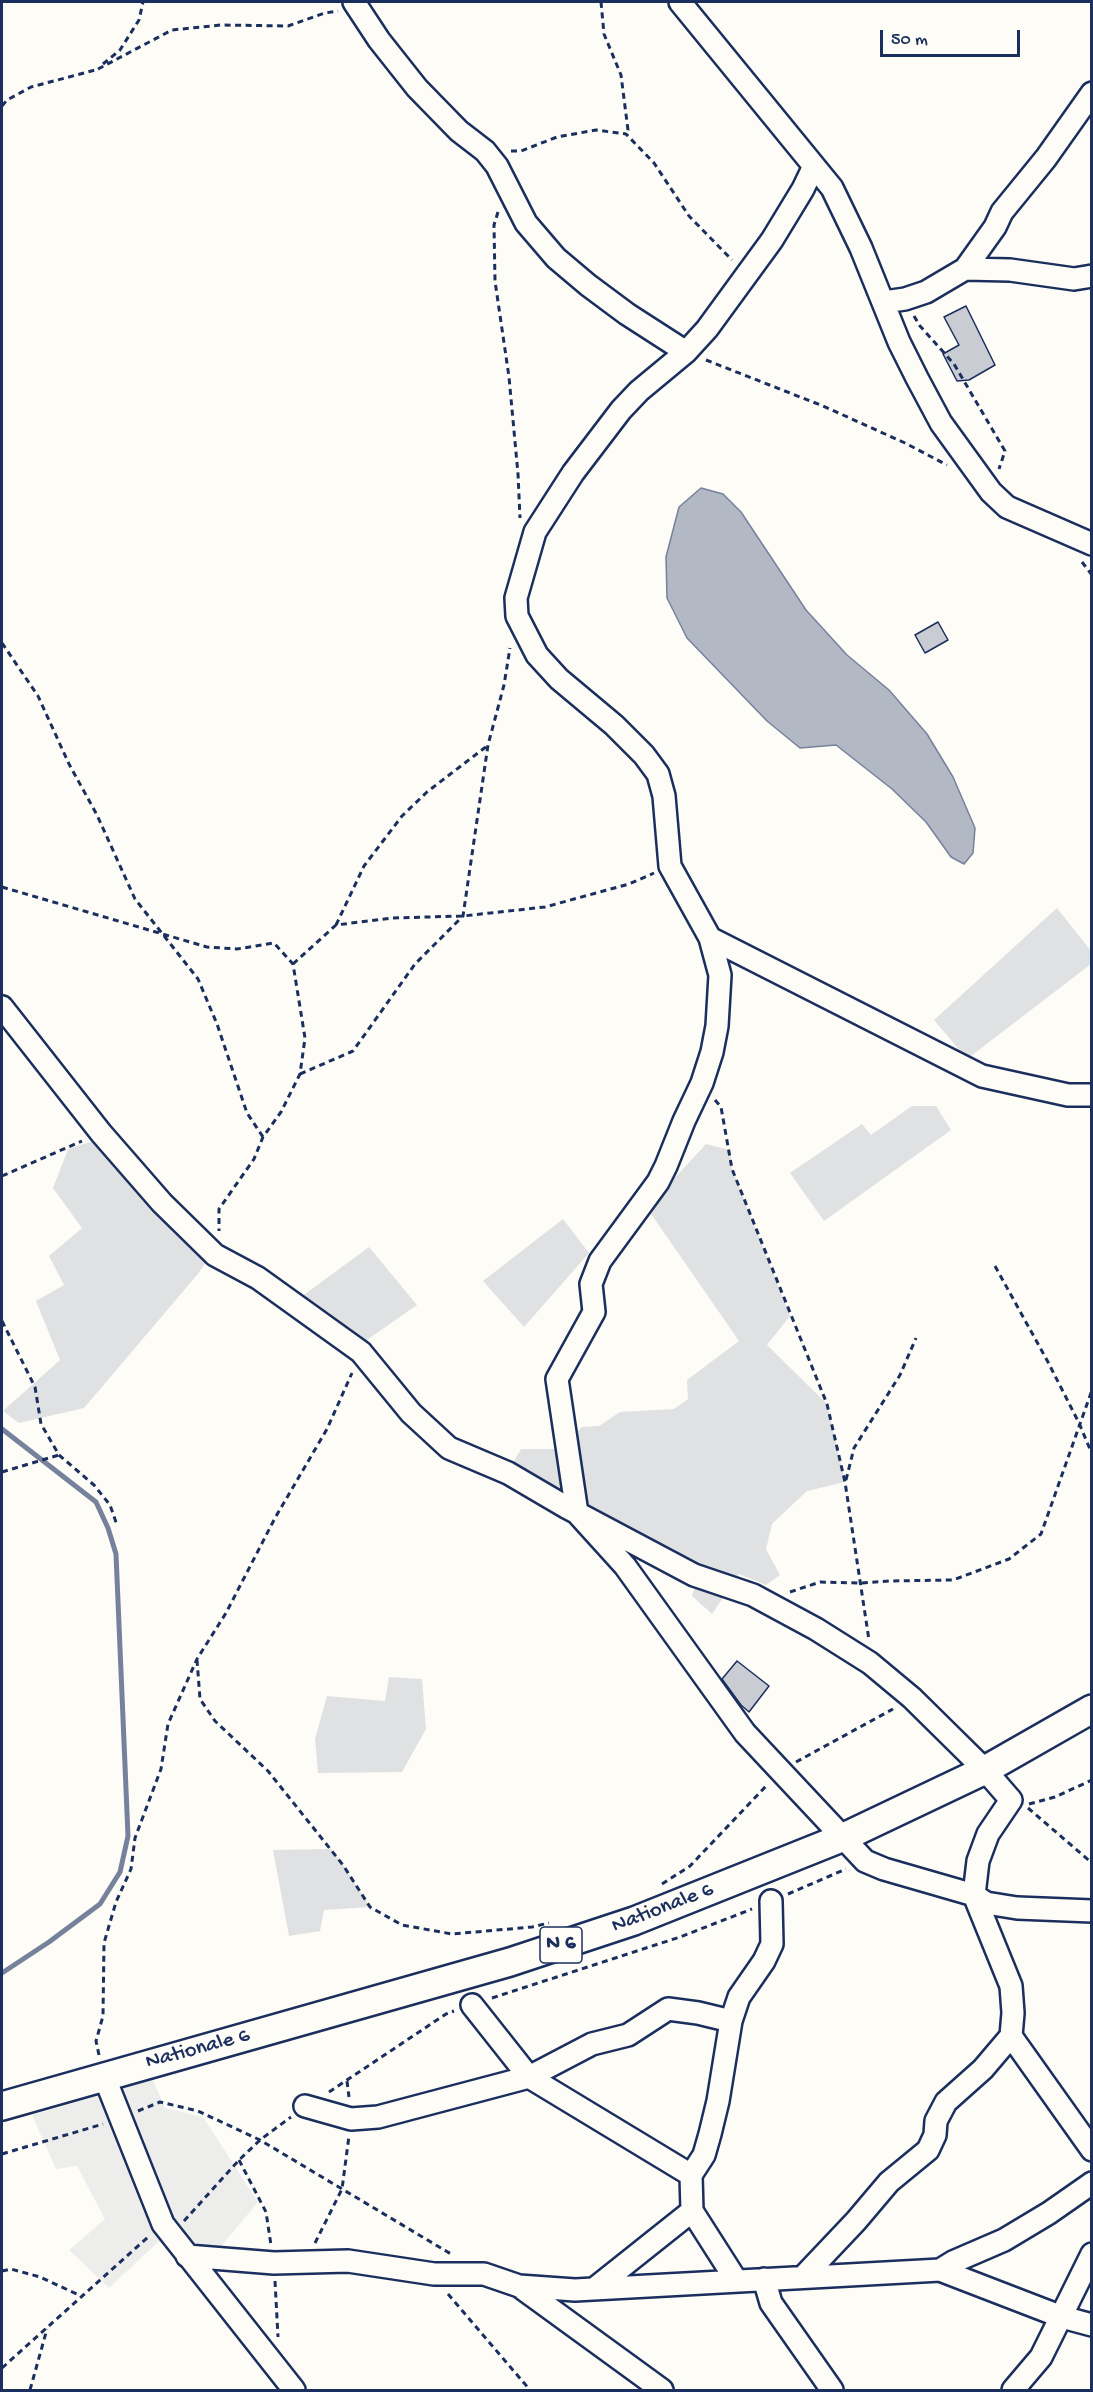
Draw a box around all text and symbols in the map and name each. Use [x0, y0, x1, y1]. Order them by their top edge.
scale bar [883, 18, 1022, 56]
text: 50 m [891, 30, 928, 51]
street label: Nationale 6 [608, 1878, 718, 1940]
road number: N 6 [540, 1927, 582, 1963]
street label: Nationale 6 [143, 2023, 253, 2077]

